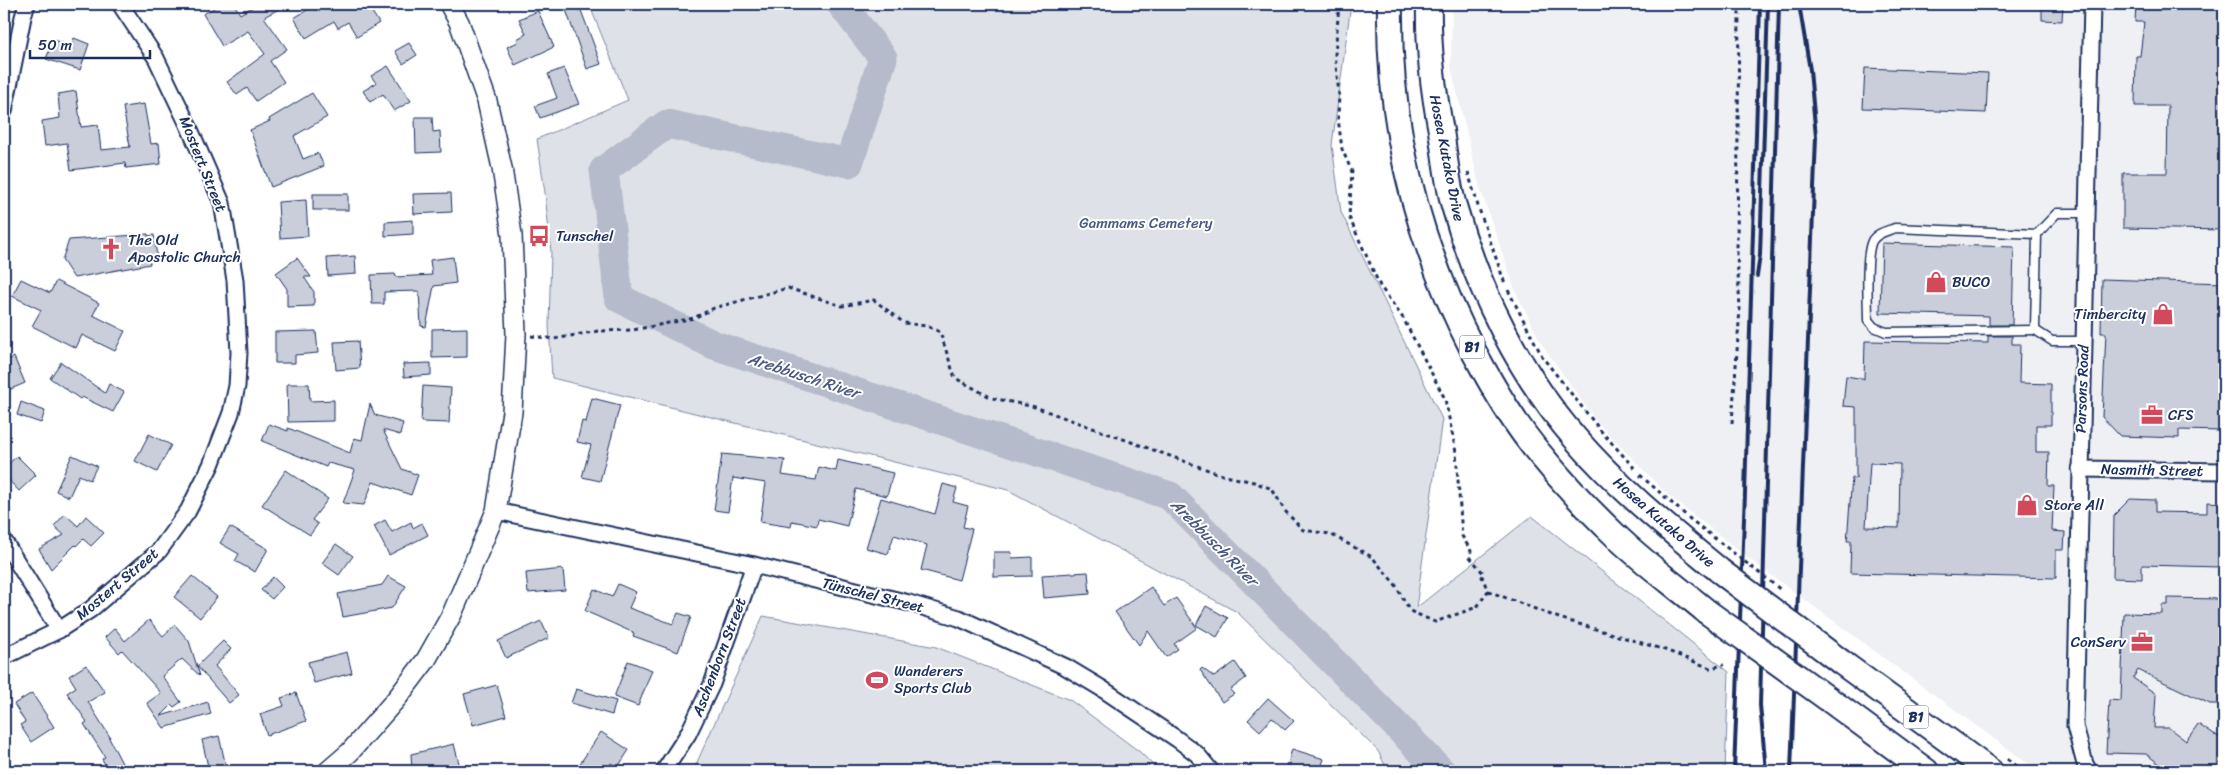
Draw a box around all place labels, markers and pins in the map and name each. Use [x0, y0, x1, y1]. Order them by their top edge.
bus stop icon: Tunschel [526, 223, 552, 249]
place label: Tunschel [556, 223, 614, 249]
place label: The Old Apostolic Church [127, 227, 241, 270]
church icon: The Old Apostolic Church [98, 236, 124, 262]
shop icon: BUCO [1923, 269, 1949, 295]
place label: BUCO [1952, 269, 1991, 295]
place label: Timbercity [2074, 301, 2146, 327]
shop icon: Timbercity [2150, 301, 2176, 327]
office icon: CFS [2139, 402, 2165, 428]
place label: CFS [2168, 402, 2194, 428]
shop icon: Store All [2014, 492, 2040, 518]
place label: Store All [2044, 492, 2104, 518]
place label: ConServ [2071, 629, 2127, 655]
office icon: ConServ [2129, 629, 2155, 655]
place label: Wanderers Sports Club [894, 658, 972, 701]
sports icon: Wanderers Sports Club [864, 667, 890, 693]

